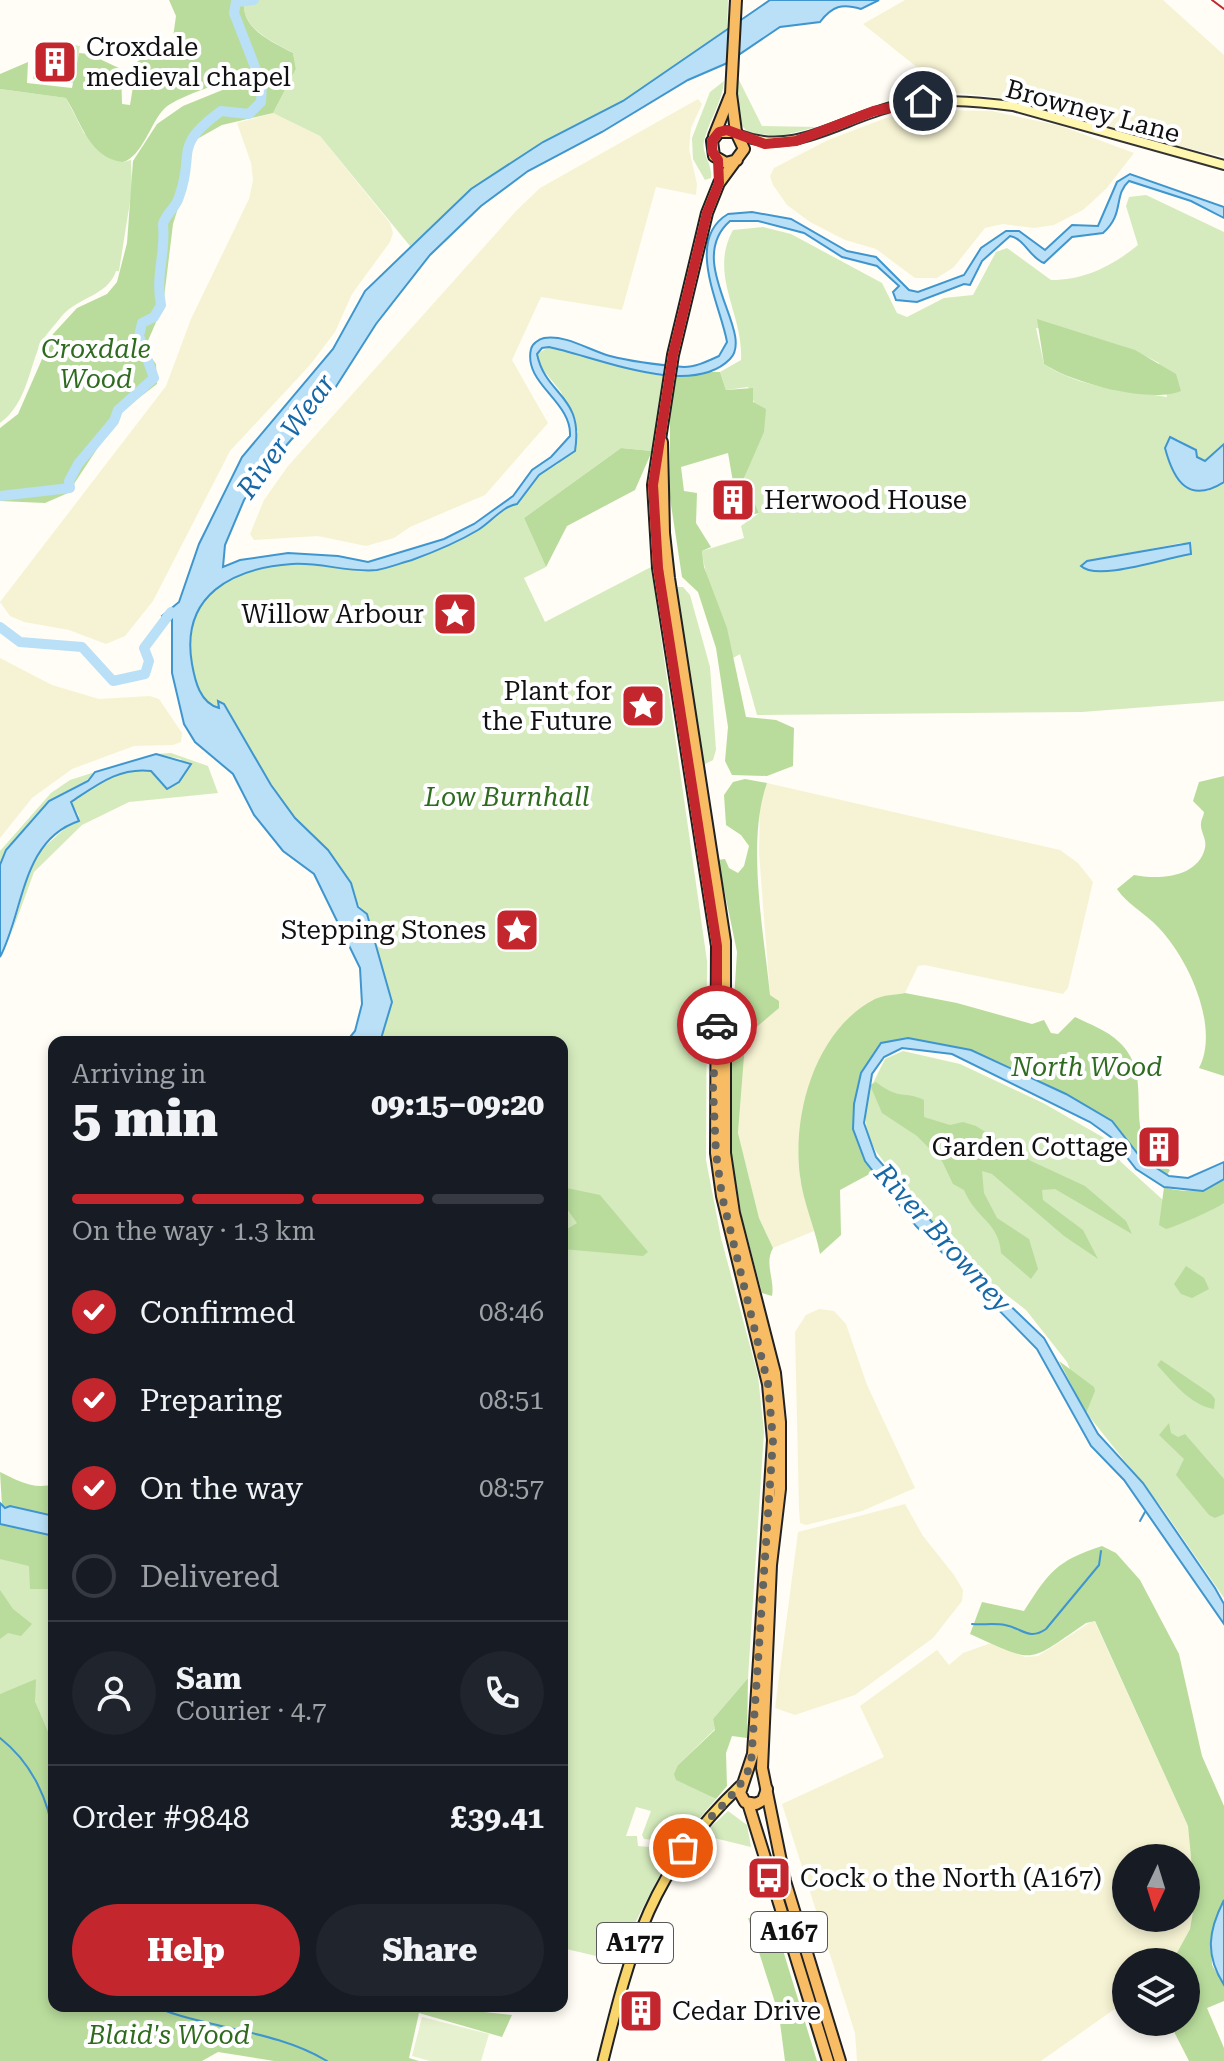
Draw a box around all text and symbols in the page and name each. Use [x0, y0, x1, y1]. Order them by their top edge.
place label: Croxdale medieval chapel [86, 32, 291, 92]
building icon: Croxdale medieval chapel [31, 38, 79, 86]
pin [889, 67, 957, 135]
street label: Browney Lane [1003, 73, 1183, 149]
icon: home [901, 79, 945, 123]
park label: Croxdale Wood [41, 334, 151, 394]
water label: River Wear [229, 367, 342, 505]
building icon: Herwood House [709, 476, 757, 524]
place label: Herwood House [764, 485, 967, 515]
place icon: Willow Arbour [431, 590, 479, 638]
place label: Willow Arbour [241, 599, 424, 629]
place label: Plant for the Future [482, 676, 612, 736]
place icon: Plant for the Future [619, 682, 667, 730]
park label: Low Burnhall [424, 782, 589, 812]
place icon: Stepping Stones [493, 906, 541, 954]
place label: Stepping Stones [281, 915, 486, 945]
courier [677, 985, 757, 1065]
icon: car [695, 1003, 739, 1047]
park label: North Wood [1011, 1052, 1162, 1082]
text: Arriving in [72, 1059, 206, 1089]
text: 09:15–09:20 [371, 1087, 544, 1122]
text: 5 min [72, 1088, 218, 1149]
building icon: Garden Cottage [1135, 1123, 1183, 1171]
place label: Garden Cottage [932, 1132, 1128, 1162]
water label: River Browney [867, 1156, 1019, 1319]
text: On the way · 1.3 km [72, 1216, 316, 1246]
icon: check [72, 1290, 116, 1334]
text: Confirmed [140, 1295, 295, 1330]
text: 08:46 [479, 1297, 544, 1327]
icon: check [72, 1378, 116, 1422]
text: Preparing [140, 1383, 282, 1418]
text: 08:51 [479, 1385, 544, 1415]
icon: check [72, 1466, 116, 1510]
text: On the way [140, 1471, 303, 1506]
text: 08:57 [479, 1473, 544, 1503]
text: Delivered [140, 1559, 279, 1594]
button: person [72, 1651, 156, 1735]
button: phone [460, 1651, 544, 1735]
text: Sam [176, 1661, 242, 1696]
text: Courier · 4.7 [176, 1696, 326, 1726]
text: Order #9848 [72, 1800, 250, 1835]
text: £39.41 [451, 1800, 544, 1835]
pin [649, 1814, 717, 1882]
icon: bag [661, 1826, 705, 1870]
north arrow [1112, 1844, 1200, 1932]
map controls [1112, 1844, 1200, 2036]
bus stop icon: Cock o the North (A167) [745, 1854, 793, 1902]
place label: Cock o the North (A167) [800, 1863, 1102, 1893]
button: Help [72, 1904, 300, 1996]
button: Share [316, 1904, 544, 1996]
road number: A167 [751, 1912, 827, 1952]
road number: A177 [597, 1923, 673, 1963]
button: layers [1112, 1948, 1200, 2036]
building icon: Cedar Drive [617, 1987, 665, 2035]
place label: Cedar Drive [672, 1996, 821, 2026]
park label: Blaid's Wood [87, 2020, 250, 2050]

